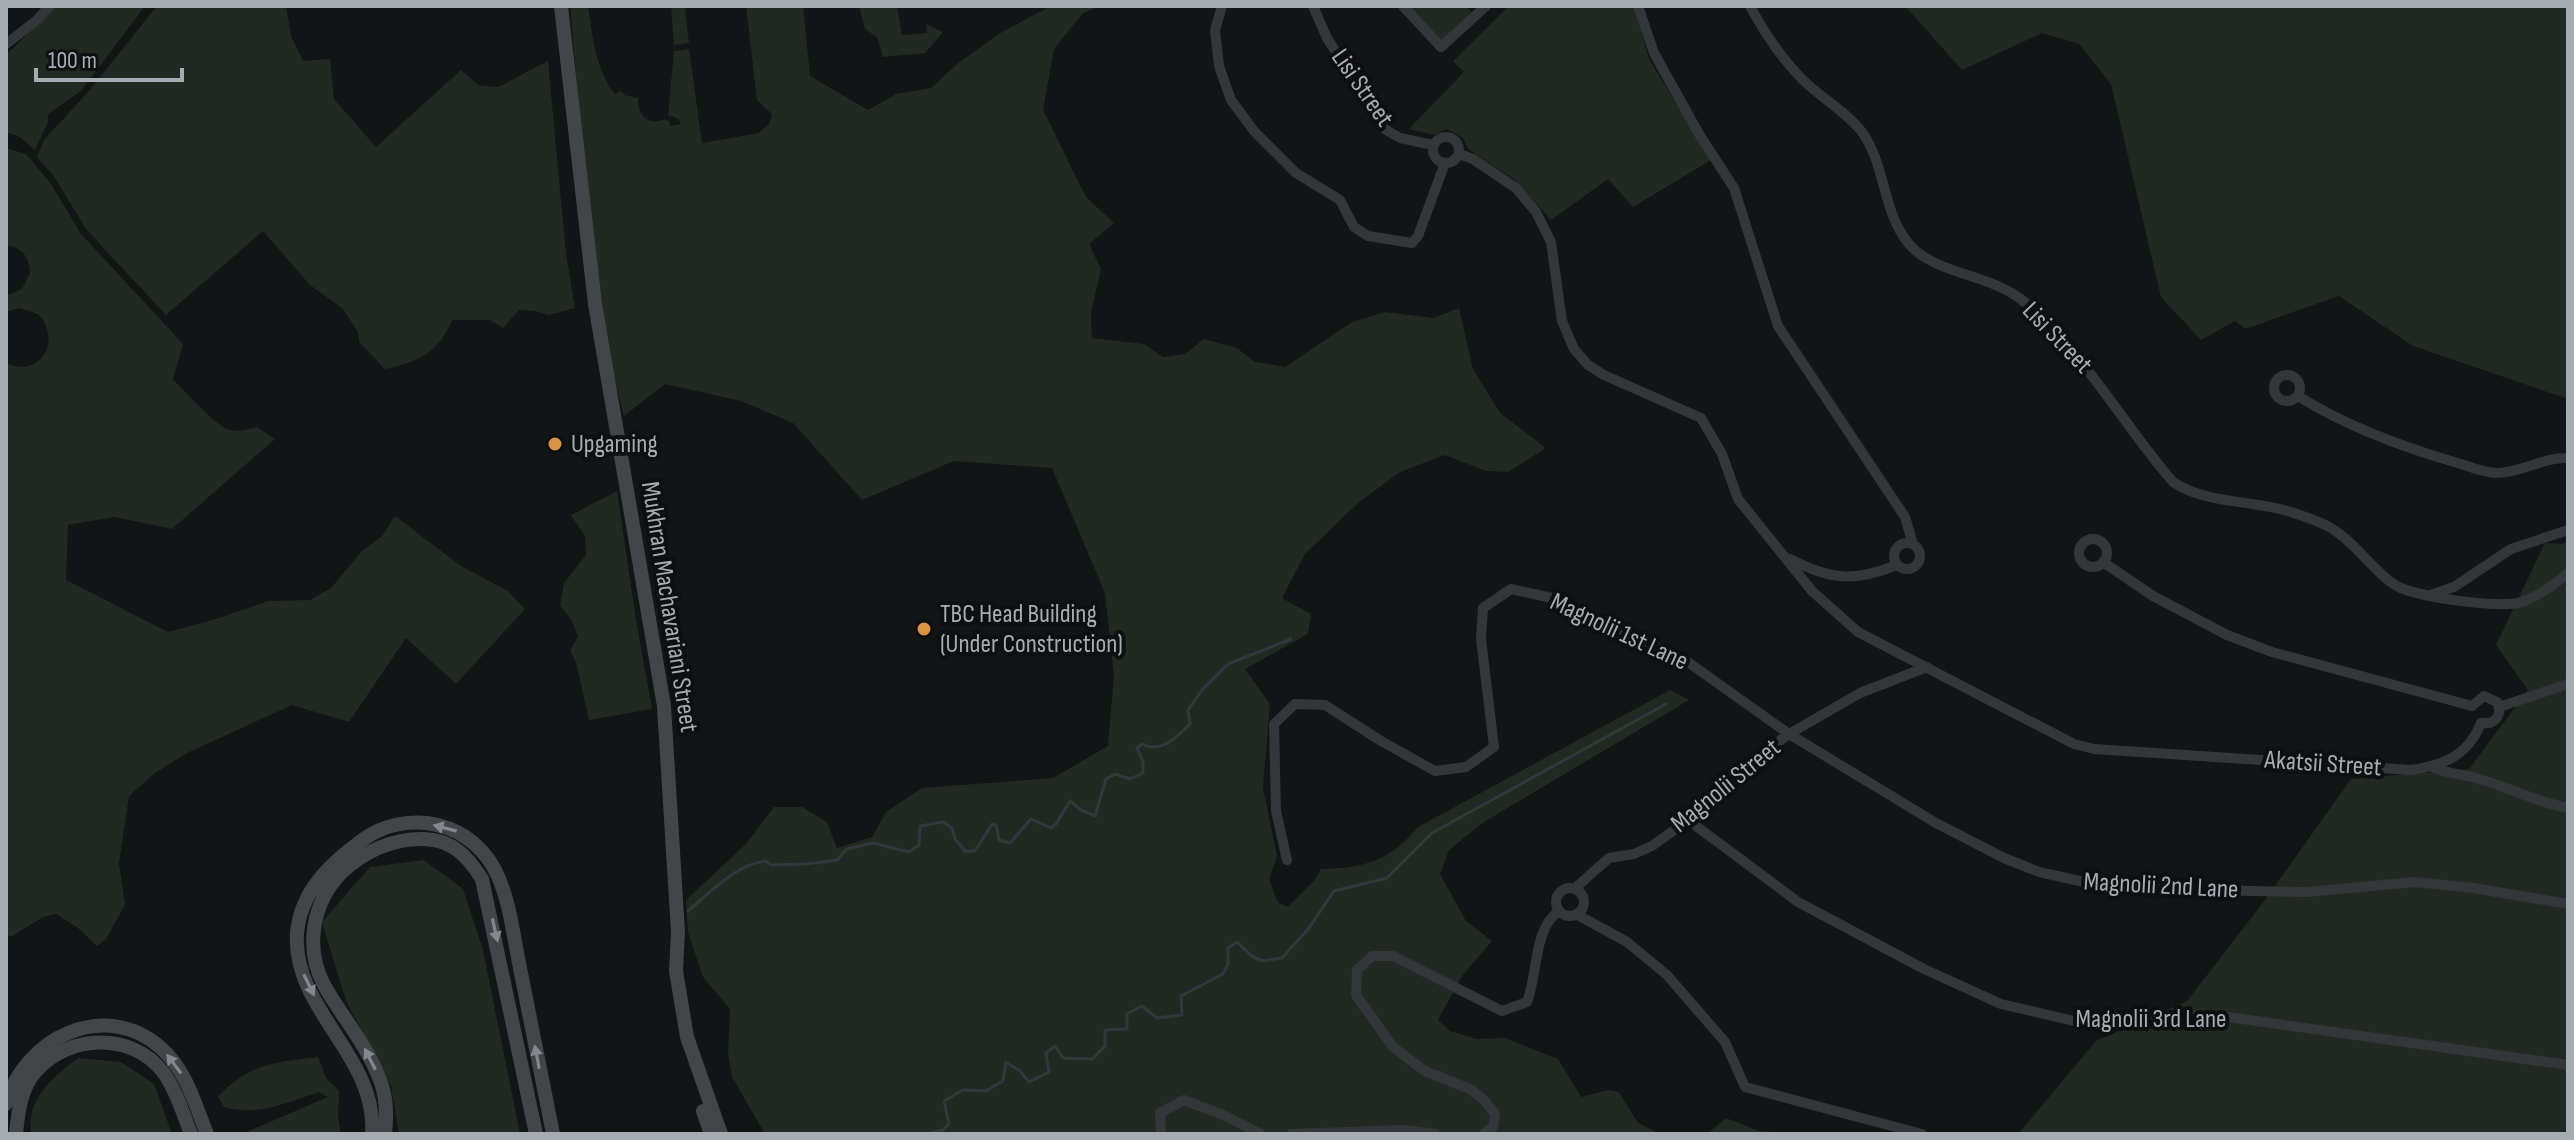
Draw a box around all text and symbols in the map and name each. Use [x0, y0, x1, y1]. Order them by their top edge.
scale bar [36, 32, 182, 82]
street label: Lisi Street [1324, 43, 1400, 133]
text: 100 m [48, 46, 97, 75]
street label: Lisi Street [2015, 296, 2099, 380]
place label: Upgaming [571, 429, 658, 460]
marker: Upgaming [546, 435, 564, 453]
street label: Mukhran Machavariani Street [634, 479, 704, 735]
street label: Magnolii 1st Lane [1545, 587, 1693, 677]
place label: TBC Head Building (Under Construction) [940, 599, 1123, 660]
marker: TBC Head Building (Under Construction) [915, 620, 933, 638]
street label: Magnolii Street [1665, 732, 1787, 840]
street label: Akatsii Street [2262, 744, 2383, 784]
one-way arrow [433, 821, 458, 833]
street label: Magnolii 2nd Lane [2083, 866, 2239, 906]
one-way arrow [489, 917, 502, 942]
one-way arrow [302, 974, 316, 997]
street label: Magnolii 3rd Lane [2075, 1004, 2227, 1035]
one-way arrow [531, 1045, 543, 1070]
one-way arrow [364, 1048, 377, 1071]
one-way arrow [166, 1053, 182, 1075]

